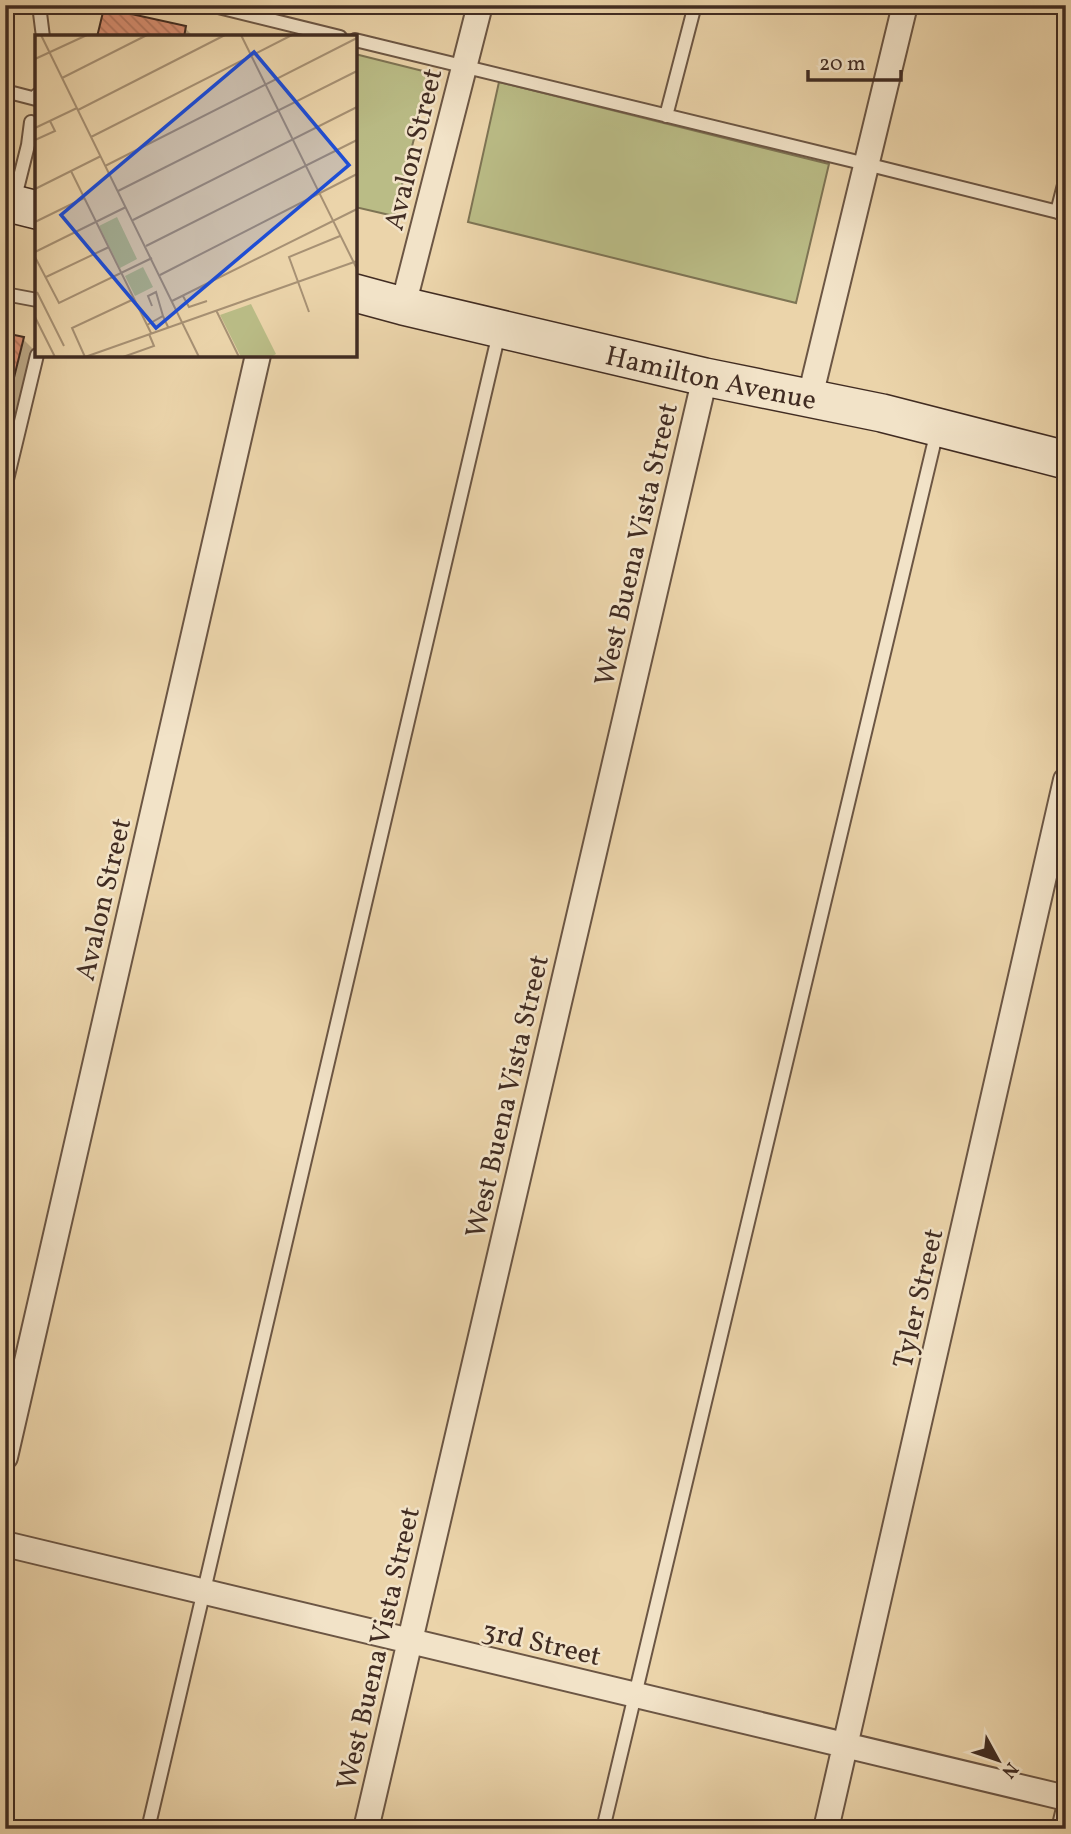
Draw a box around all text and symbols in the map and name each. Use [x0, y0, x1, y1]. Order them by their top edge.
inset map [35, 35, 357, 357]
scale bar [808, 38, 901, 82]
text: 20 m [819, 50, 865, 79]
street label: Avalon Street [375, 64, 453, 235]
street label: Hamilton Avenue [601, 337, 820, 421]
street label: West Buena Vista Street [586, 399, 689, 690]
street label: Avalon Street [67, 814, 142, 985]
street label: West Buena Vista Street [457, 951, 560, 1242]
street label: Tyler Street [884, 1225, 954, 1372]
street label: West Buena Vista Street [328, 1503, 431, 1794]
street label: 3rd Street [478, 1612, 605, 1677]
north arrow [962, 1726, 1032, 1796]
text: N [995, 1756, 1024, 1783]

